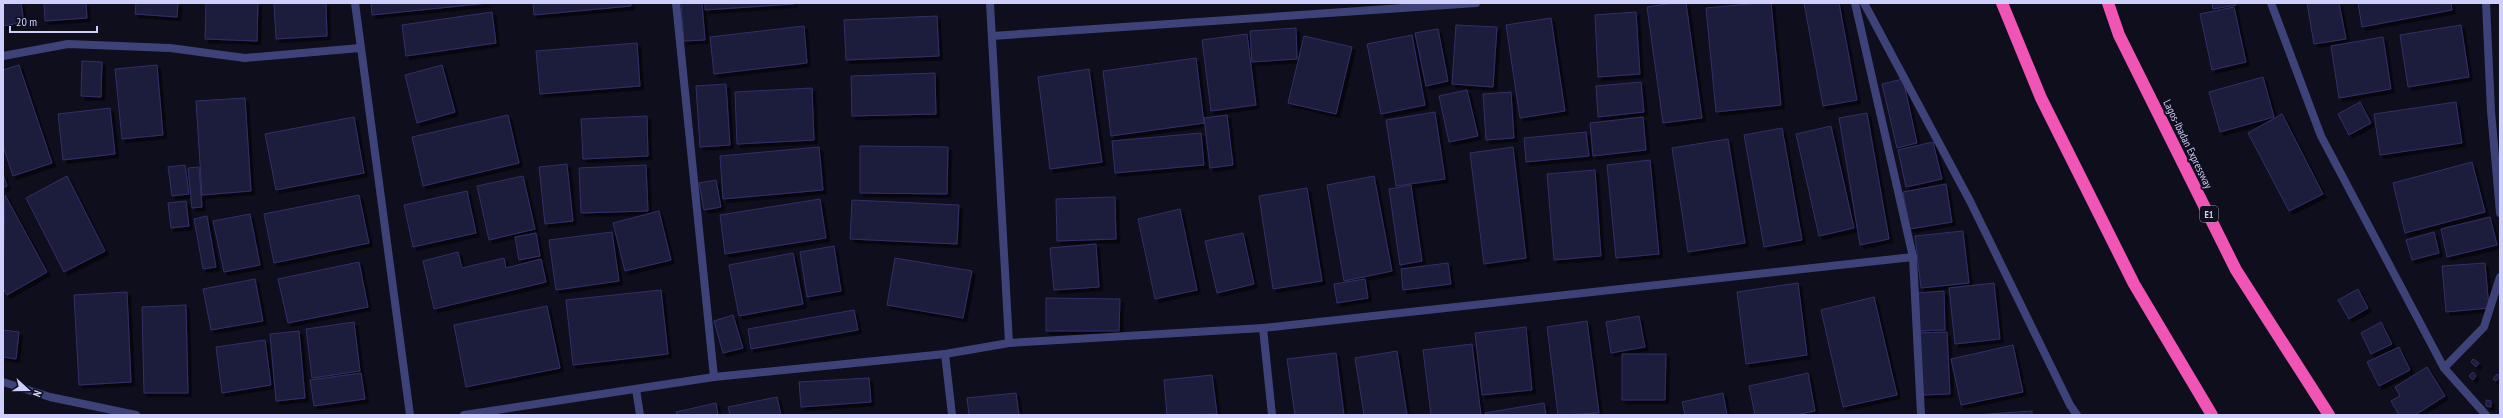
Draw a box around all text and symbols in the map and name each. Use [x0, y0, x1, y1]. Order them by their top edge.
scale bar [10, 8, 97, 34]
text: 20 m [16, 14, 37, 29]
street label: Lagos-Ibadan Expressway [2160, 97, 2216, 192]
road number: E1 [2200, 206, 2218, 222]
north arrow [8, 370, 48, 410]
text: N [30, 388, 45, 399]

